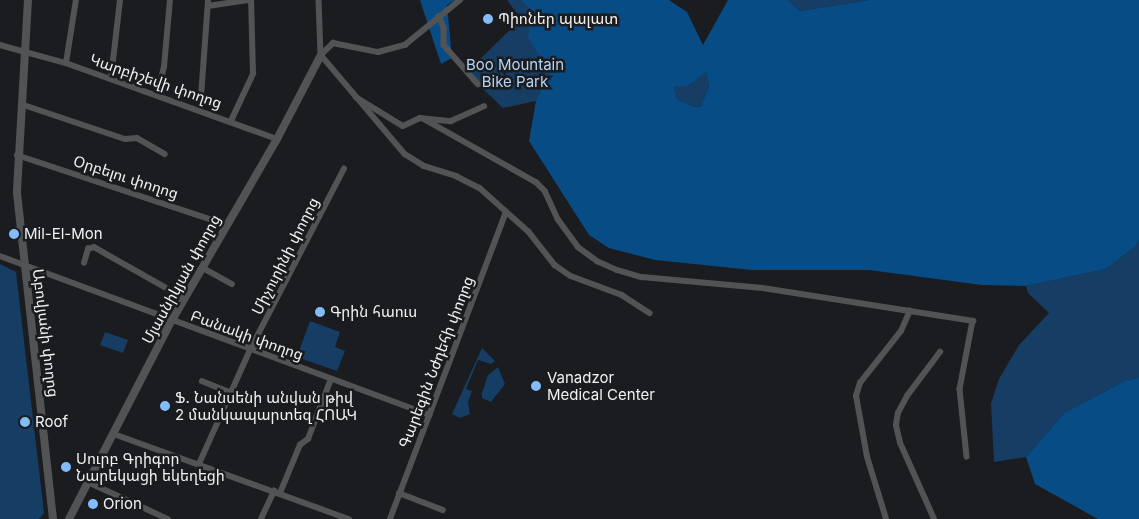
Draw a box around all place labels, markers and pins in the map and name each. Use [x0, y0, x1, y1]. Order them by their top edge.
place label: Պիոներ պալատ [498, 10, 618, 28]
marker: Պիոներ պալատ [482, 13, 494, 25]
place label: Mil-El-Mon [24, 225, 103, 243]
marker: Mil-El-Mon [8, 228, 20, 240]
place label: Գրին հաուս [330, 303, 417, 321]
marker: Գրին հաուս [314, 306, 326, 318]
place label: Vanadzor Medical Center [547, 368, 655, 403]
marker: Vanadzor Medical Center [529, 379, 543, 393]
place label: Ֆ. Նանսենի անվան թիվ 2 մանկապարտեզ ՀՈԱԿ [175, 388, 357, 423]
marker: Ֆ. Նանսենի անվան թիվ 2 մանկապարտեզ ՀՈԱԿ [159, 400, 171, 412]
place label: Roof [35, 413, 68, 431]
marker: Roof [19, 416, 31, 428]
place label: Սուրբ Գրիգոր Նարեկացի եկեղեցի [76, 449, 225, 484]
marker: Սուրբ Գրիգոր Նարեկացի եկեղեցի [60, 461, 72, 473]
place label: Orion [103, 495, 142, 513]
marker: Orion [87, 498, 99, 510]

